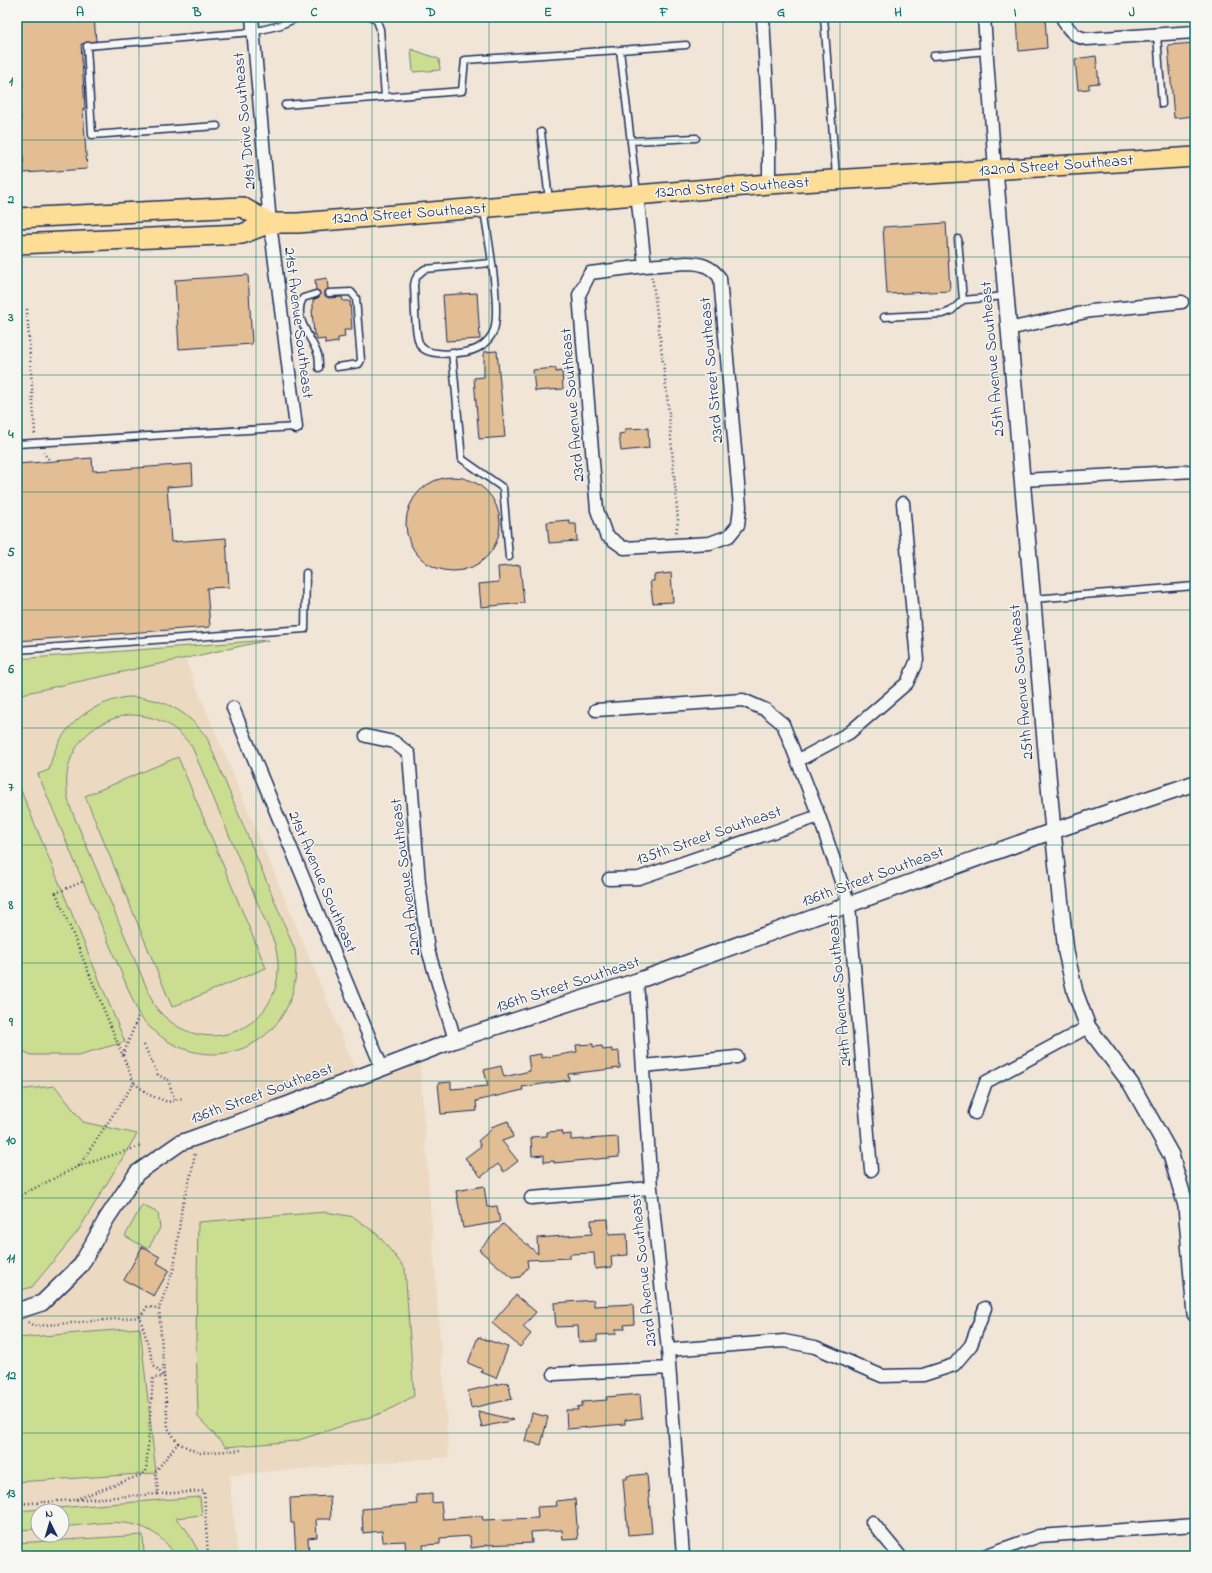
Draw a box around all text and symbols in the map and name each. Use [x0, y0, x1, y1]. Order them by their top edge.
text: A [76, 3, 84, 22]
text: B [192, 3, 202, 22]
text: C [310, 3, 318, 22]
text: D [425, 3, 436, 22]
text: E [544, 3, 552, 22]
text: F [659, 3, 669, 22]
text: G [777, 3, 785, 22]
text: H [894, 3, 902, 22]
text: I [1013, 3, 1017, 22]
text: J [1129, 3, 1135, 22]
street label: 21st Drive Southeast [227, 51, 263, 191]
text: 1 [9, 72, 14, 91]
street label: 132nd Street Southeast [978, 149, 1135, 183]
street label: 132nd Street Southeast [654, 171, 811, 205]
text: 2 [7, 190, 15, 209]
street label: 132nd Street Southeast [331, 197, 488, 231]
street label: 21st Avenue Southeast [277, 246, 319, 401]
street label: 25th Avenue Southeast [974, 280, 1012, 438]
street label: 23rd Street Southeast [694, 295, 730, 444]
text: 3 [7, 308, 14, 327]
street label: 23rd Avenue Southeast [554, 326, 592, 483]
text: 4 [7, 425, 14, 444]
text: 5 [7, 543, 15, 562]
street label: 25th Avenue Southeast [1003, 603, 1041, 761]
text: 6 [7, 660, 14, 679]
text: 7 [8, 778, 14, 797]
street label: 22nd Avenue Southeast [384, 796, 428, 957]
street label: 135th Street Southeast [633, 800, 785, 872]
street label: 21st Avenue Southeast [281, 807, 363, 957]
street label: 136th Street Southeast [798, 840, 948, 914]
text: 8 [8, 896, 14, 915]
street label: 24th Avenue Southeast [821, 912, 859, 1067]
street label: 136th Street Southeast [493, 950, 644, 1020]
text: 9 [8, 1013, 14, 1032]
street label: 136th Street Southeast [187, 1057, 337, 1131]
text: 10 [6, 1131, 16, 1150]
street label: 23rd Avenue Southeast [624, 1191, 664, 1348]
text: 11 [7, 1249, 16, 1268]
text: 12 [6, 1366, 17, 1385]
text: 13 [6, 1484, 16, 1503]
north arrow [30, 1503, 70, 1543]
text: N [45, 1506, 54, 1522]

